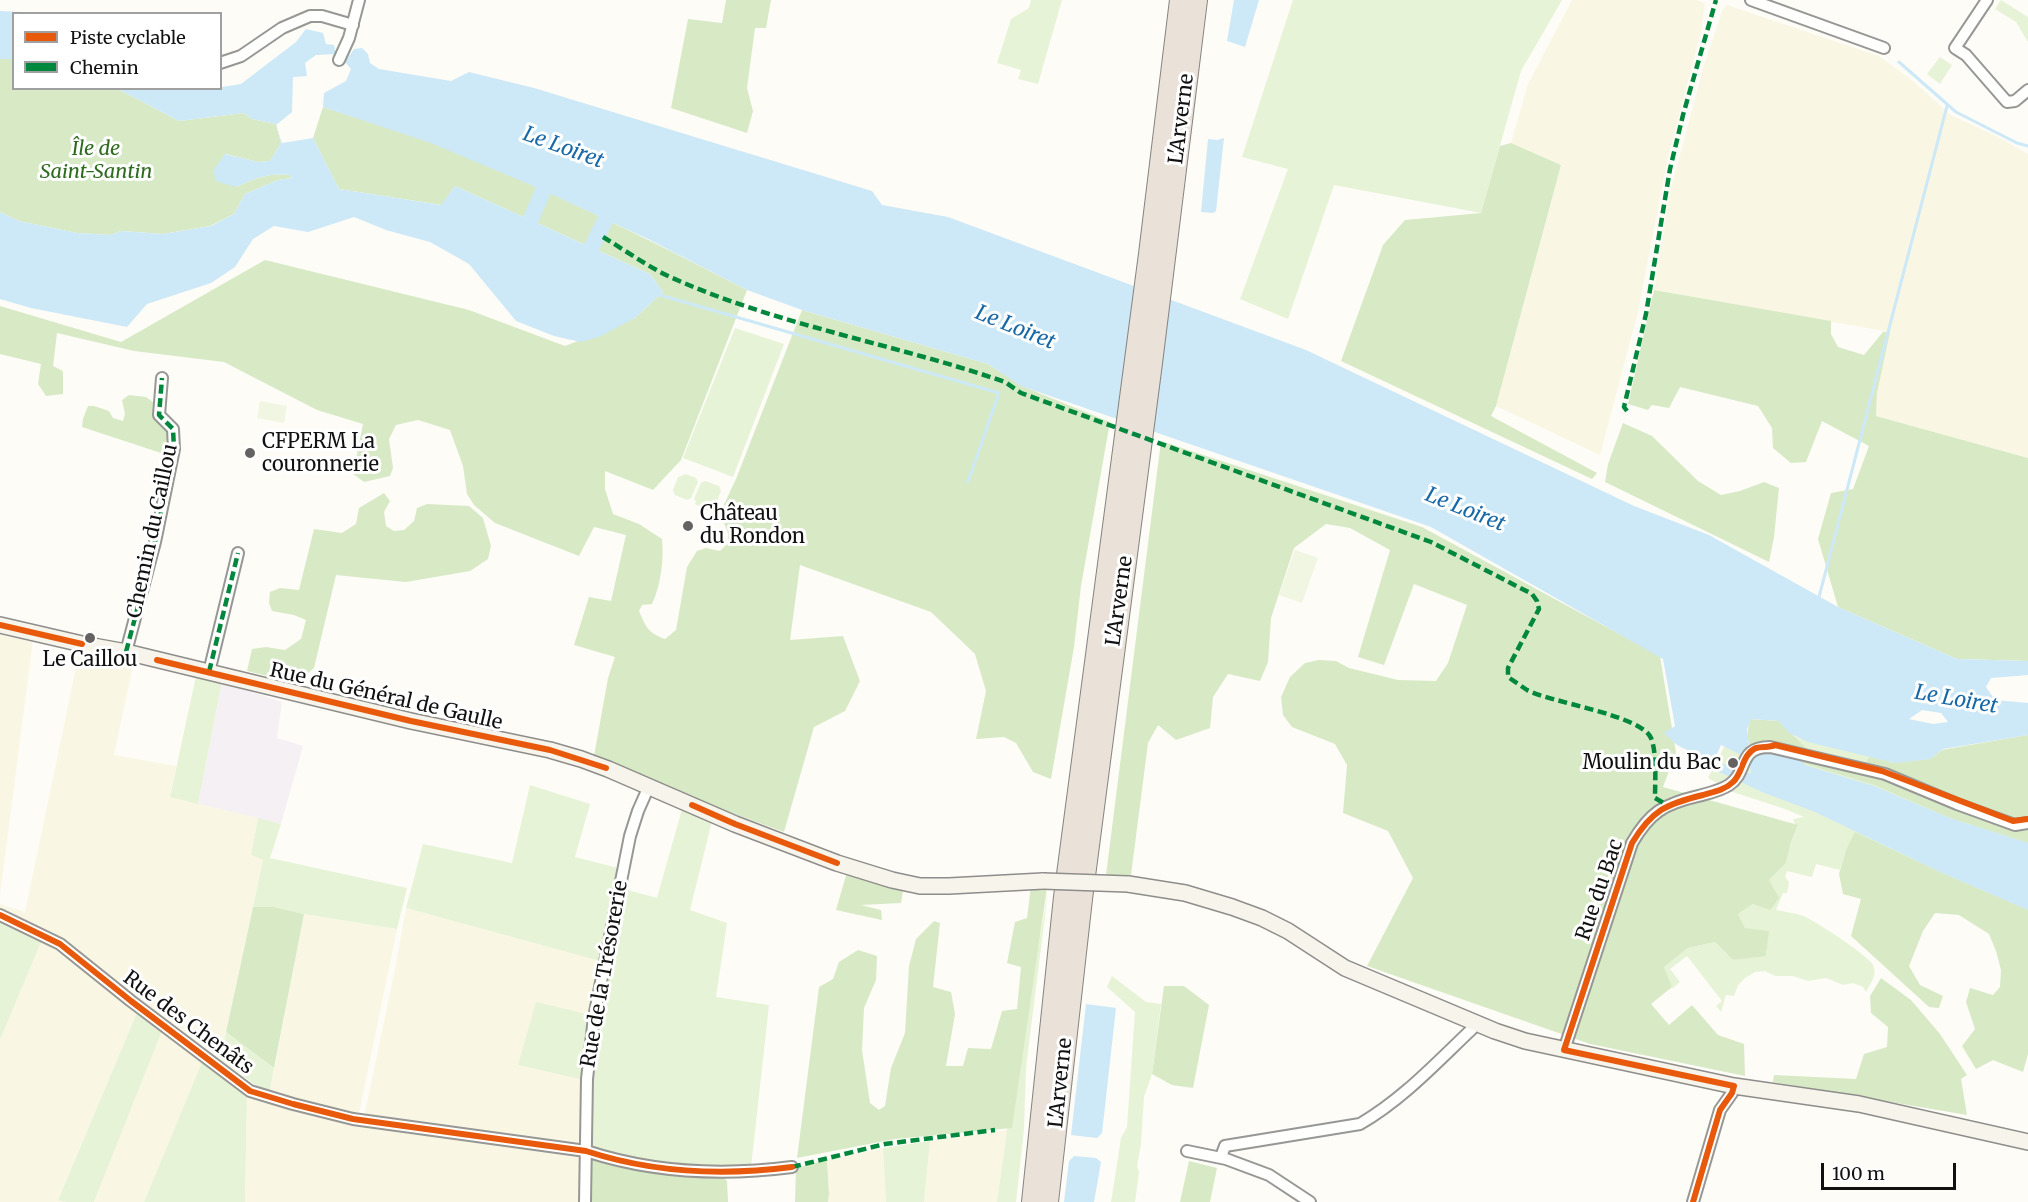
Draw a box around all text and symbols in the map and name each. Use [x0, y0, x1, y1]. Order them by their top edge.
legend [12, 12, 222, 90]
text: Piste cyclable [70, 26, 186, 49]
text: Chemin [70, 56, 139, 79]
street label: L'Arverne [1165, 73, 1199, 165]
water label: Le Loiret [519, 122, 607, 174]
park label: Île de Saint-Santin [40, 137, 152, 184]
water label: Le Loiret [971, 301, 1059, 355]
place label: CFPERM La couronnerie [262, 430, 379, 477]
street label: Chemin du Caillou [123, 442, 183, 620]
marker: CFPERM La couronnerie [243, 446, 257, 460]
water label: Le Loiret [1421, 483, 1509, 537]
place label: Château du Rondon [700, 502, 805, 549]
marker: Château du Rondon [681, 519, 695, 533]
street label: L'Arverne [1102, 554, 1138, 648]
marker: Le Caillou [83, 631, 97, 645]
place label: Le Caillou [43, 648, 137, 672]
street label: Rue du Général de Gaulle [267, 659, 505, 735]
water label: Le Loiret [1913, 680, 1999, 720]
place label: Moulin du Bac [1582, 751, 1721, 775]
marker: Moulin du Bac [1726, 756, 1740, 770]
street label: Rue du Bac [1571, 836, 1629, 944]
street label: Rue de la Trésorerie [577, 879, 633, 1069]
street label: Rue des Chenâts [118, 966, 258, 1080]
street label: L'Arverne [1044, 1037, 1078, 1129]
scale bar [1824, 1151, 1959, 1189]
text: 100 m [1832, 1162, 1885, 1185]

